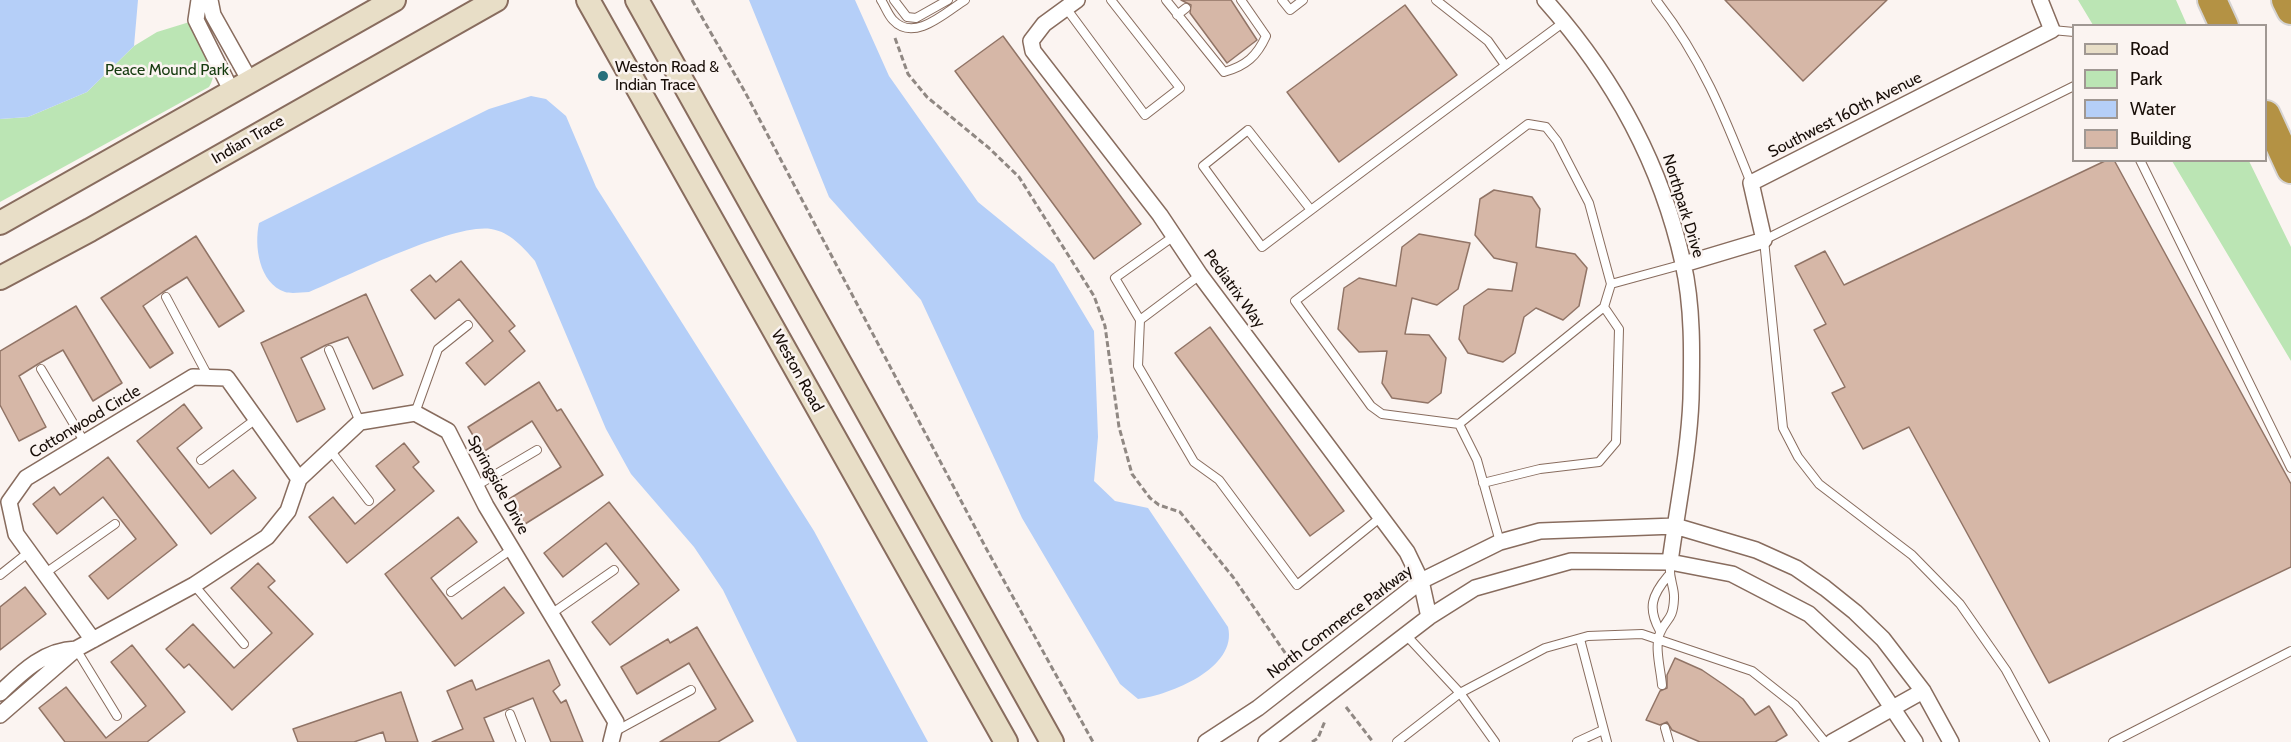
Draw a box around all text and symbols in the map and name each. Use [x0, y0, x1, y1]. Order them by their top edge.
legend [2072, 24, 2267, 162]
text: Road [2130, 38, 2169, 60]
place label: Weston Road & Indian Trace [615, 57, 719, 95]
park label: Peace Mound Park [105, 60, 229, 80]
street label: Southwest 160th Avenue [1765, 68, 1925, 162]
text: Park [2130, 68, 2162, 90]
marker: Weston Road & Indian Trace [596, 69, 610, 83]
text: Water [2130, 98, 2176, 120]
street label: Indian Trace [208, 112, 288, 168]
text: Building [2130, 128, 2191, 150]
street label: Northpark Drive [1658, 152, 1708, 260]
street label: Pediatrix Way [1199, 246, 1269, 332]
street label: Weston Road [767, 327, 827, 415]
street label: Cottonwood Circle [26, 381, 144, 463]
street label: Springside Drive [463, 432, 533, 538]
street label: North Commerce Parkway [1264, 561, 1416, 683]

